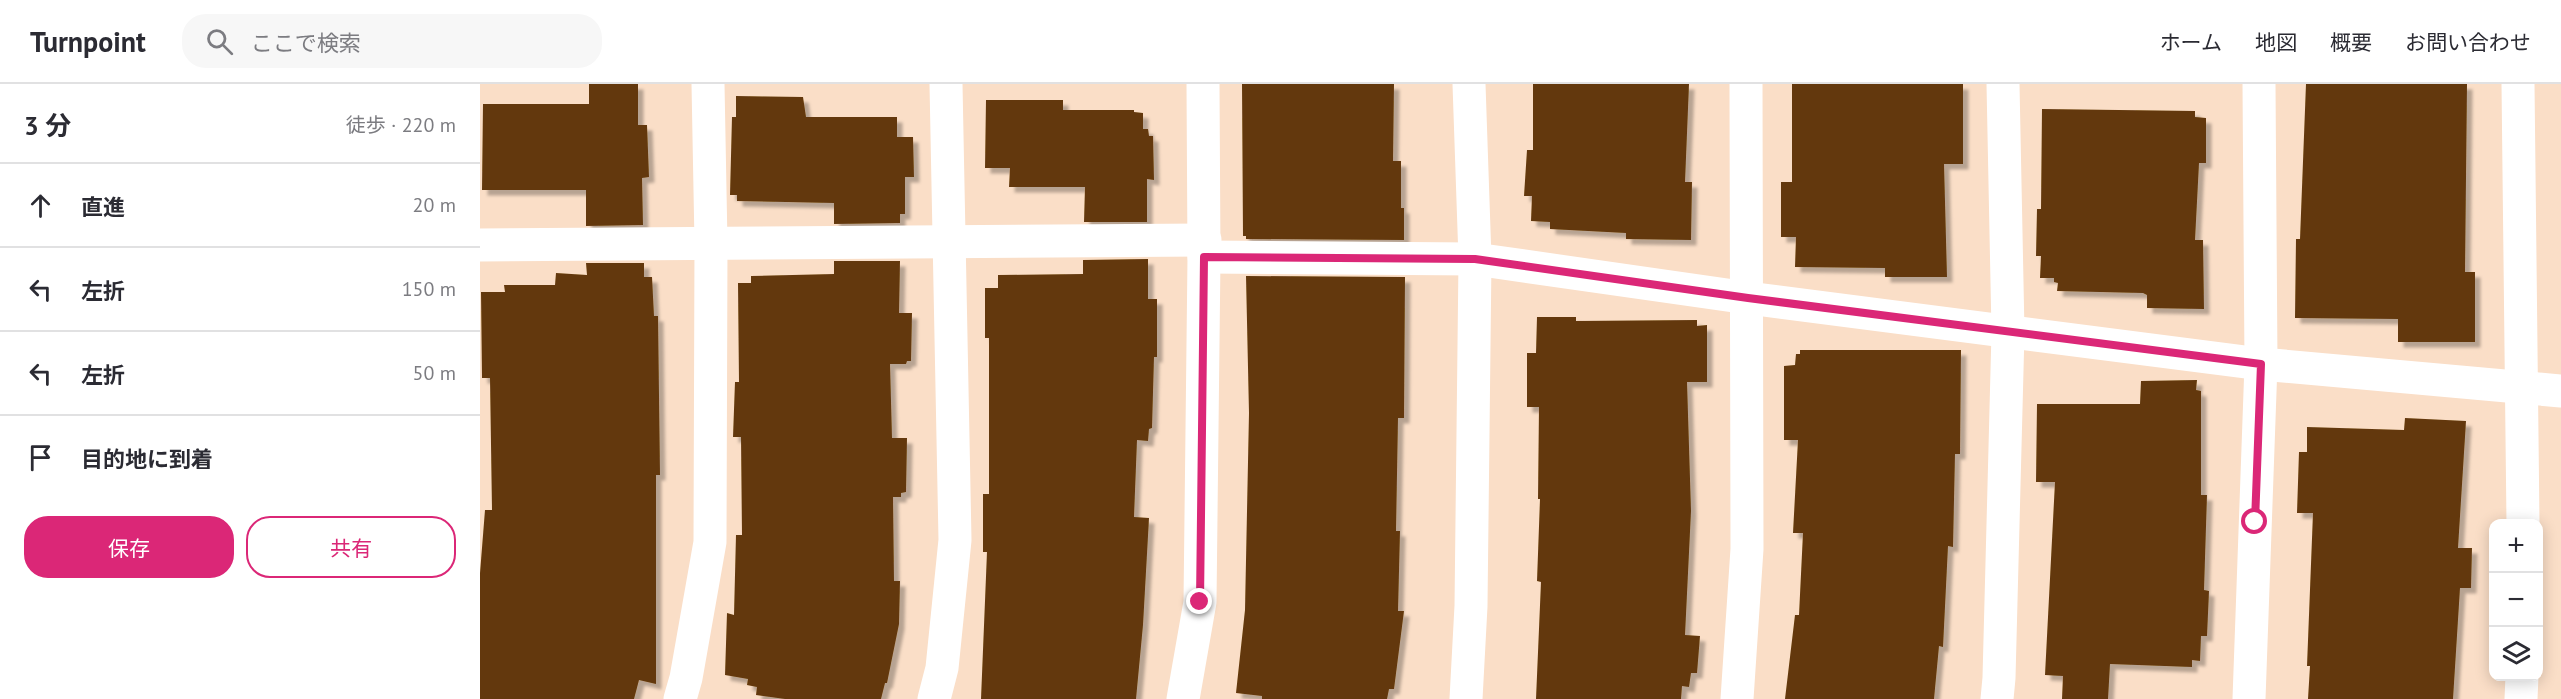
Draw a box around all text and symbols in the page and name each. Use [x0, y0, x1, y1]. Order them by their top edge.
search box [182, 14, 602, 68]
text: Turnpoint [30, 23, 146, 60]
icon: search [203, 25, 236, 58]
text: ここで検索 [251, 29, 361, 57]
text: ホーム [2160, 29, 2222, 56]
text: 地図 [2255, 29, 2297, 56]
text: 概要 [2330, 29, 2372, 56]
text: お問い合わせ [2405, 29, 2531, 56]
text: 3 分 [24, 109, 71, 142]
text: 徒歩 · 220 m [346, 112, 456, 138]
icon: ahead [24, 189, 57, 222]
text: 20 m [413, 192, 456, 218]
text: 直進 [81, 193, 125, 221]
icon: left [24, 273, 57, 306]
text: 150 m [402, 276, 456, 302]
text: 左折 [81, 277, 125, 305]
icon: left [24, 357, 57, 390]
text: 50 m [413, 360, 456, 386]
text: 左折 [81, 361, 125, 389]
icon: arrive [24, 441, 57, 474]
text: 目的地に到着 [81, 445, 213, 473]
route start [2241, 508, 2267, 534]
button: 保存 [24, 516, 234, 578]
button: 共有 [246, 516, 456, 578]
map controls [2489, 519, 2543, 681]
button: + [2489, 519, 2543, 573]
button: − [2489, 573, 2543, 627]
route end [1186, 588, 1212, 614]
button: layers [2489, 627, 2543, 681]

